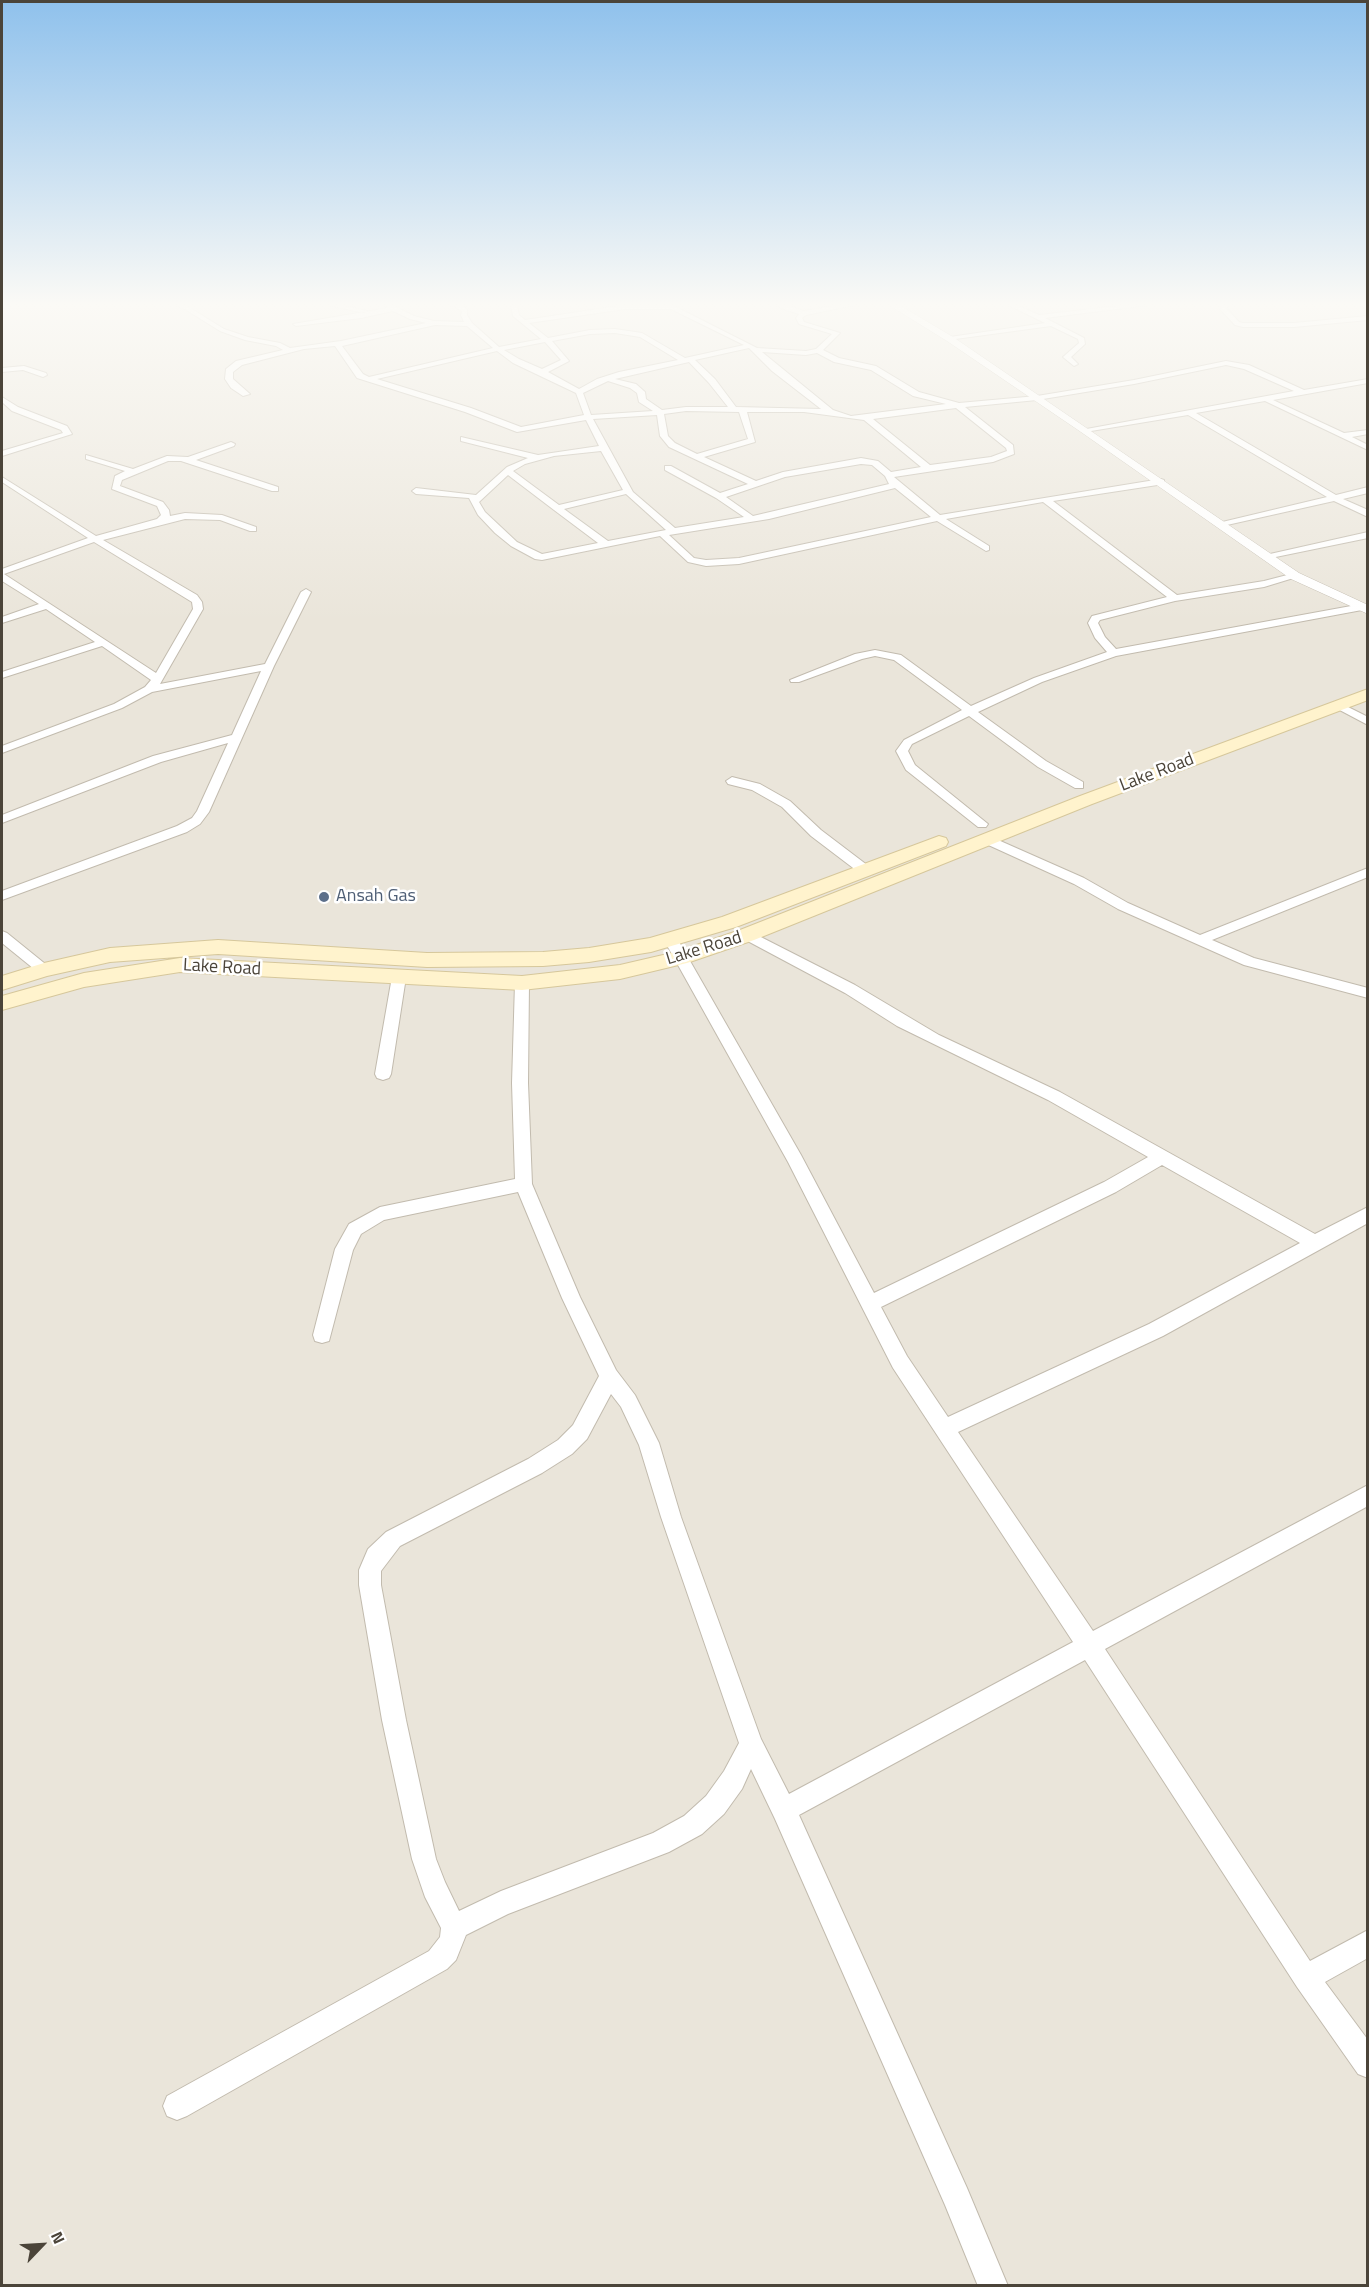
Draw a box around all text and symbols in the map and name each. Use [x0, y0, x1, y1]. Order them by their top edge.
street label: Lake Road [1117, 749, 1197, 797]
place label: Ansah Gas [336, 886, 416, 908]
marker: Ansah Gas [317, 890, 331, 904]
street label: Lake Road [664, 927, 744, 971]
street label: Lake Road [182, 955, 262, 981]
north arrow [12, 2215, 72, 2275]
text: N [45, 2227, 72, 2247]

